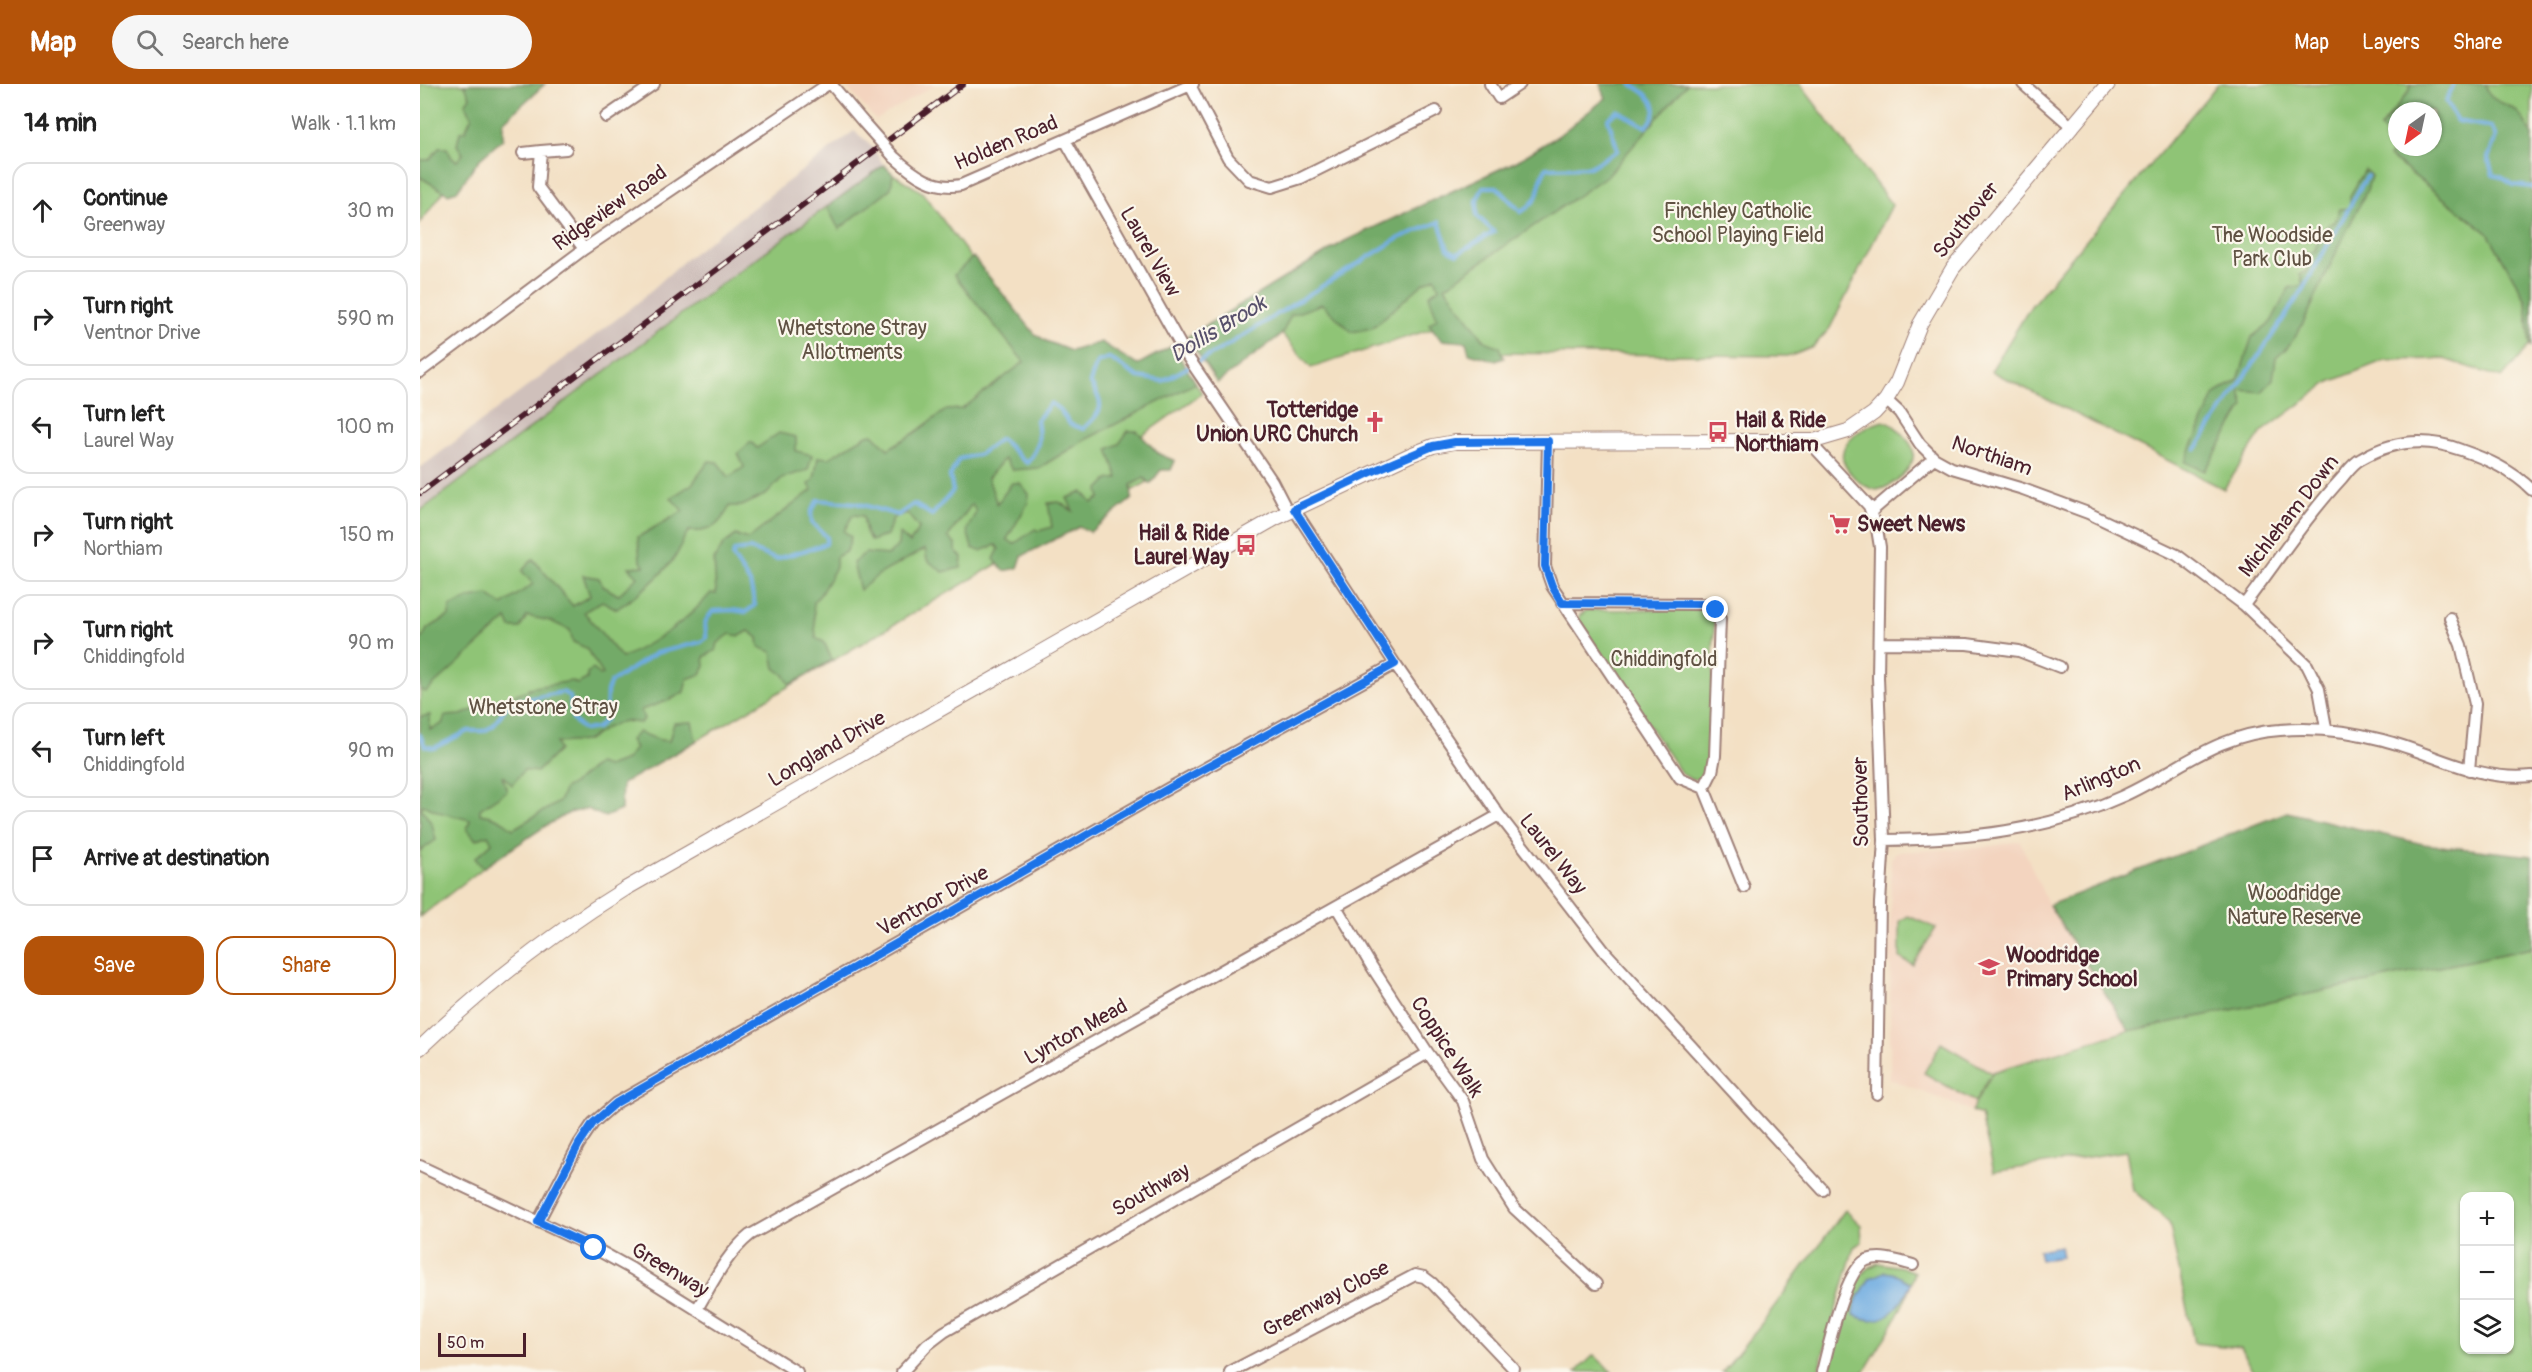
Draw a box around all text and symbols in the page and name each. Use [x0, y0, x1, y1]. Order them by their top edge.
search box [112, 15, 532, 69]
text: Map [30, 25, 76, 60]
icon: search [133, 26, 166, 59]
text: Search here [181, 28, 289, 56]
text: Map [2294, 29, 2329, 56]
text: Layers [2362, 29, 2420, 56]
text: Share [2453, 29, 2502, 56]
north arrow [2388, 102, 2442, 156]
text: 14 min [24, 107, 97, 139]
street label: Holden Road [950, 109, 1062, 177]
text: Walk · 1.1 km [291, 111, 396, 136]
street label: Ridgeview Road [548, 159, 672, 257]
street label: Southover [1927, 176, 2005, 264]
text: Continue [83, 184, 167, 212]
icon: ahead [26, 194, 59, 227]
text: 30 m [347, 198, 394, 223]
park label: Finchley Catholic School Playing Field [1652, 198, 1824, 249]
street label: Laurel View [1113, 202, 1187, 302]
text: Greenway [83, 212, 165, 237]
park label: The Woodside Park Club [2211, 222, 2333, 273]
water label: Dollis Brook [1165, 288, 1273, 369]
text: Turn right [83, 292, 173, 320]
icon: right [26, 302, 59, 335]
text: 590 m [337, 306, 394, 331]
park label: Whetstone Stray Allotments [777, 315, 927, 366]
text: Ventnor Drive [83, 320, 200, 345]
place label: Totteridge Union URC Church [1196, 397, 1359, 448]
text: Turn left [83, 400, 165, 428]
place label: Hail & Ride Northiam [1735, 407, 1826, 458]
icon: left [26, 410, 59, 443]
church icon: Totteridge Union URC Church [1363, 410, 1387, 434]
text: 100 m [337, 414, 394, 439]
bus stop icon: Hail & Ride Northiam [1706, 420, 1730, 444]
text: Laurel Way [83, 428, 174, 453]
street label: Northiam [1948, 430, 2036, 482]
street label: Michleham Down [2233, 449, 2345, 583]
text: Turn right [83, 508, 173, 536]
place label: Sweet News [1857, 511, 1966, 538]
supermarket icon: Sweet News [1828, 512, 1852, 536]
icon: right [26, 518, 59, 551]
place label: Hail & Ride Laurel Way [1134, 520, 1230, 571]
text: 150 m [340, 522, 394, 547]
bus stop icon: Hail & Ride Laurel Way [1234, 533, 1258, 557]
text: Northiam [83, 536, 163, 561]
route end [1702, 596, 1728, 622]
text: Turn right [83, 616, 173, 644]
icon: right [26, 626, 59, 659]
text: 90 m [348, 630, 394, 655]
text: Chiddingfold [83, 644, 185, 669]
park label: Chiddingfold [1610, 646, 1718, 673]
park label: Whetstone Stray [468, 694, 618, 721]
street label: Longland Drive [763, 704, 891, 793]
text: Turn left [83, 724, 165, 752]
icon: left [26, 734, 59, 767]
text: 90 m [348, 738, 394, 763]
street label: Arlington [2057, 750, 2145, 808]
text: Chiddingfold [83, 752, 185, 777]
street label: Southover [1847, 756, 1875, 848]
street label: Laurel Way [1513, 808, 1593, 900]
icon: arrive [26, 842, 59, 875]
text: Arrive at destination [83, 844, 269, 872]
street label: Ventnor Drive [873, 859, 994, 943]
park label: Woodridge Nature Reserve [2227, 880, 2362, 931]
button: Save [24, 936, 204, 995]
button: Share [216, 936, 396, 995]
place label: Woodridge Primary School [2006, 942, 2138, 993]
school or university icon: Woodridge Primary School [1977, 955, 2001, 979]
street label: Coppice Walk [1404, 991, 1490, 1103]
street label: Lynton Mead [1020, 993, 1132, 1071]
street label: Southway [1107, 1157, 1195, 1223]
map controls [2460, 1192, 2514, 1354]
button: + [2460, 1192, 2514, 1246]
route start [580, 1234, 606, 1260]
street label: Greenway [626, 1236, 714, 1304]
button: − [2460, 1246, 2514, 1300]
street label: Greenway Close [1258, 1254, 1395, 1344]
button: layers [2460, 1300, 2514, 1354]
scale bar [438, 1330, 526, 1358]
text: 50 m [447, 1333, 484, 1353]

